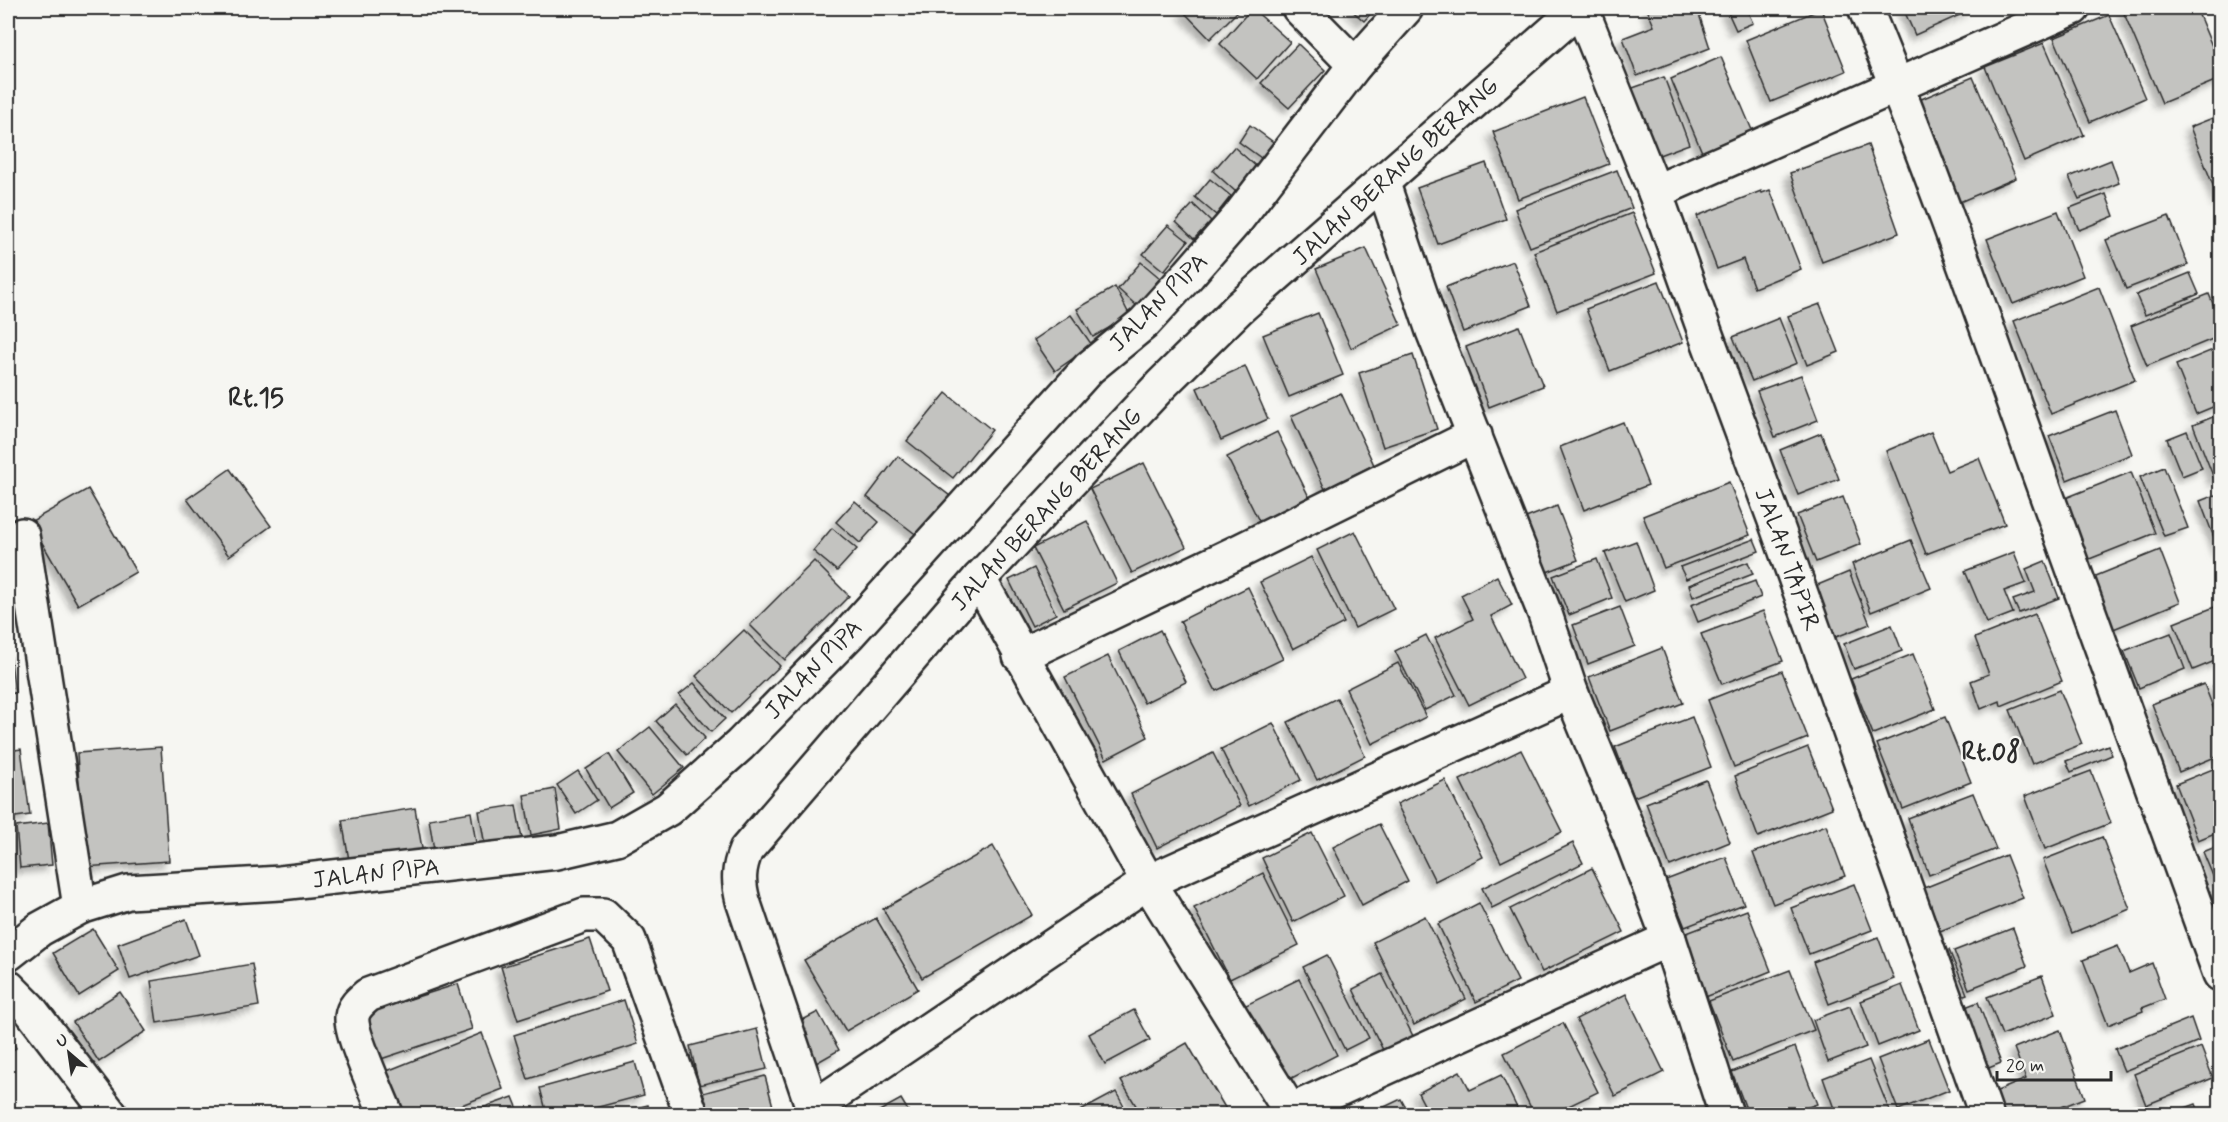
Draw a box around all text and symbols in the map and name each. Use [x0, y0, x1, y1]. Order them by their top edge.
street label: JALAN BERANG BERANG [1286, 71, 1506, 273]
street label: JALAN PIPA [1103, 247, 1215, 359]
district label: Rt.15 [228, 382, 284, 416]
street label: JALAN BERANG BERANG [945, 402, 1150, 618]
street label: JALAN TAPIR [1746, 484, 1827, 636]
street label: JALAN PIPA [759, 613, 870, 727]
district label: Rt.08 [1961, 736, 2021, 770]
street label: JALAN PIPA [311, 852, 441, 897]
north arrow [39, 1023, 99, 1083]
text: U [53, 1029, 72, 1053]
scale bar [1997, 1044, 2111, 1082]
text: 20 m [2006, 1054, 2044, 1078]

